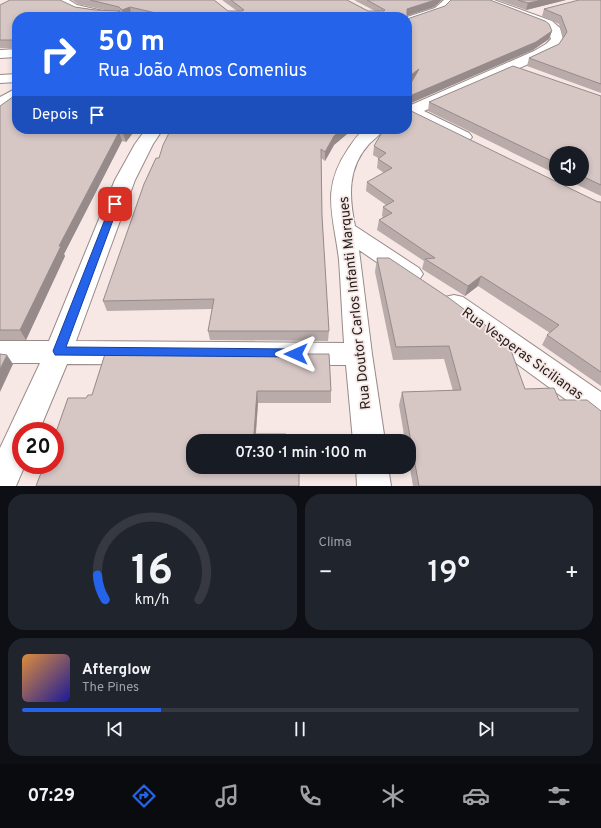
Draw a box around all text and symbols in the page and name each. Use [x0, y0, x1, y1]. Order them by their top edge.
text: 50 m [98, 25, 165, 61]
icon: right [32, 28, 84, 80]
text: Rua João Amos Comenius [98, 60, 307, 83]
icon: arrive [86, 104, 108, 126]
text: Depois [32, 106, 78, 125]
map controls [549, 146, 589, 186]
button: sound [549, 146, 589, 186]
pin [98, 187, 132, 221]
icon: arrive [104, 193, 126, 215]
street label: Rua Doutor Carlos Infanti Marques [336, 195, 375, 410]
street label: Rua Vesperas Sicilianas [458, 304, 586, 404]
position arrow [275, 333, 317, 375]
speed limit sign: 20 [12, 422, 64, 474]
text: 07:30 · 1 min · 100 m [235, 444, 367, 463]
text: Clima [319, 535, 352, 551]
text: 16 [131, 546, 173, 599]
text: 19° [428, 555, 470, 592]
text: − [319, 560, 333, 587]
text: + [565, 560, 579, 587]
text: km/h [135, 591, 170, 609]
text: Afterglow [82, 661, 151, 680]
text: The Pines [82, 680, 139, 696]
icon: previous [104, 718, 126, 740]
icon: pause [289, 718, 311, 740]
icon: next [475, 718, 497, 740]
icon: directions [130, 782, 158, 810]
icon: music [213, 782, 241, 810]
icon: phone [296, 782, 324, 810]
icon: climate [379, 782, 407, 810]
icon: car [462, 782, 490, 810]
icon: filters [545, 782, 573, 810]
text: 07:29 [28, 785, 75, 808]

